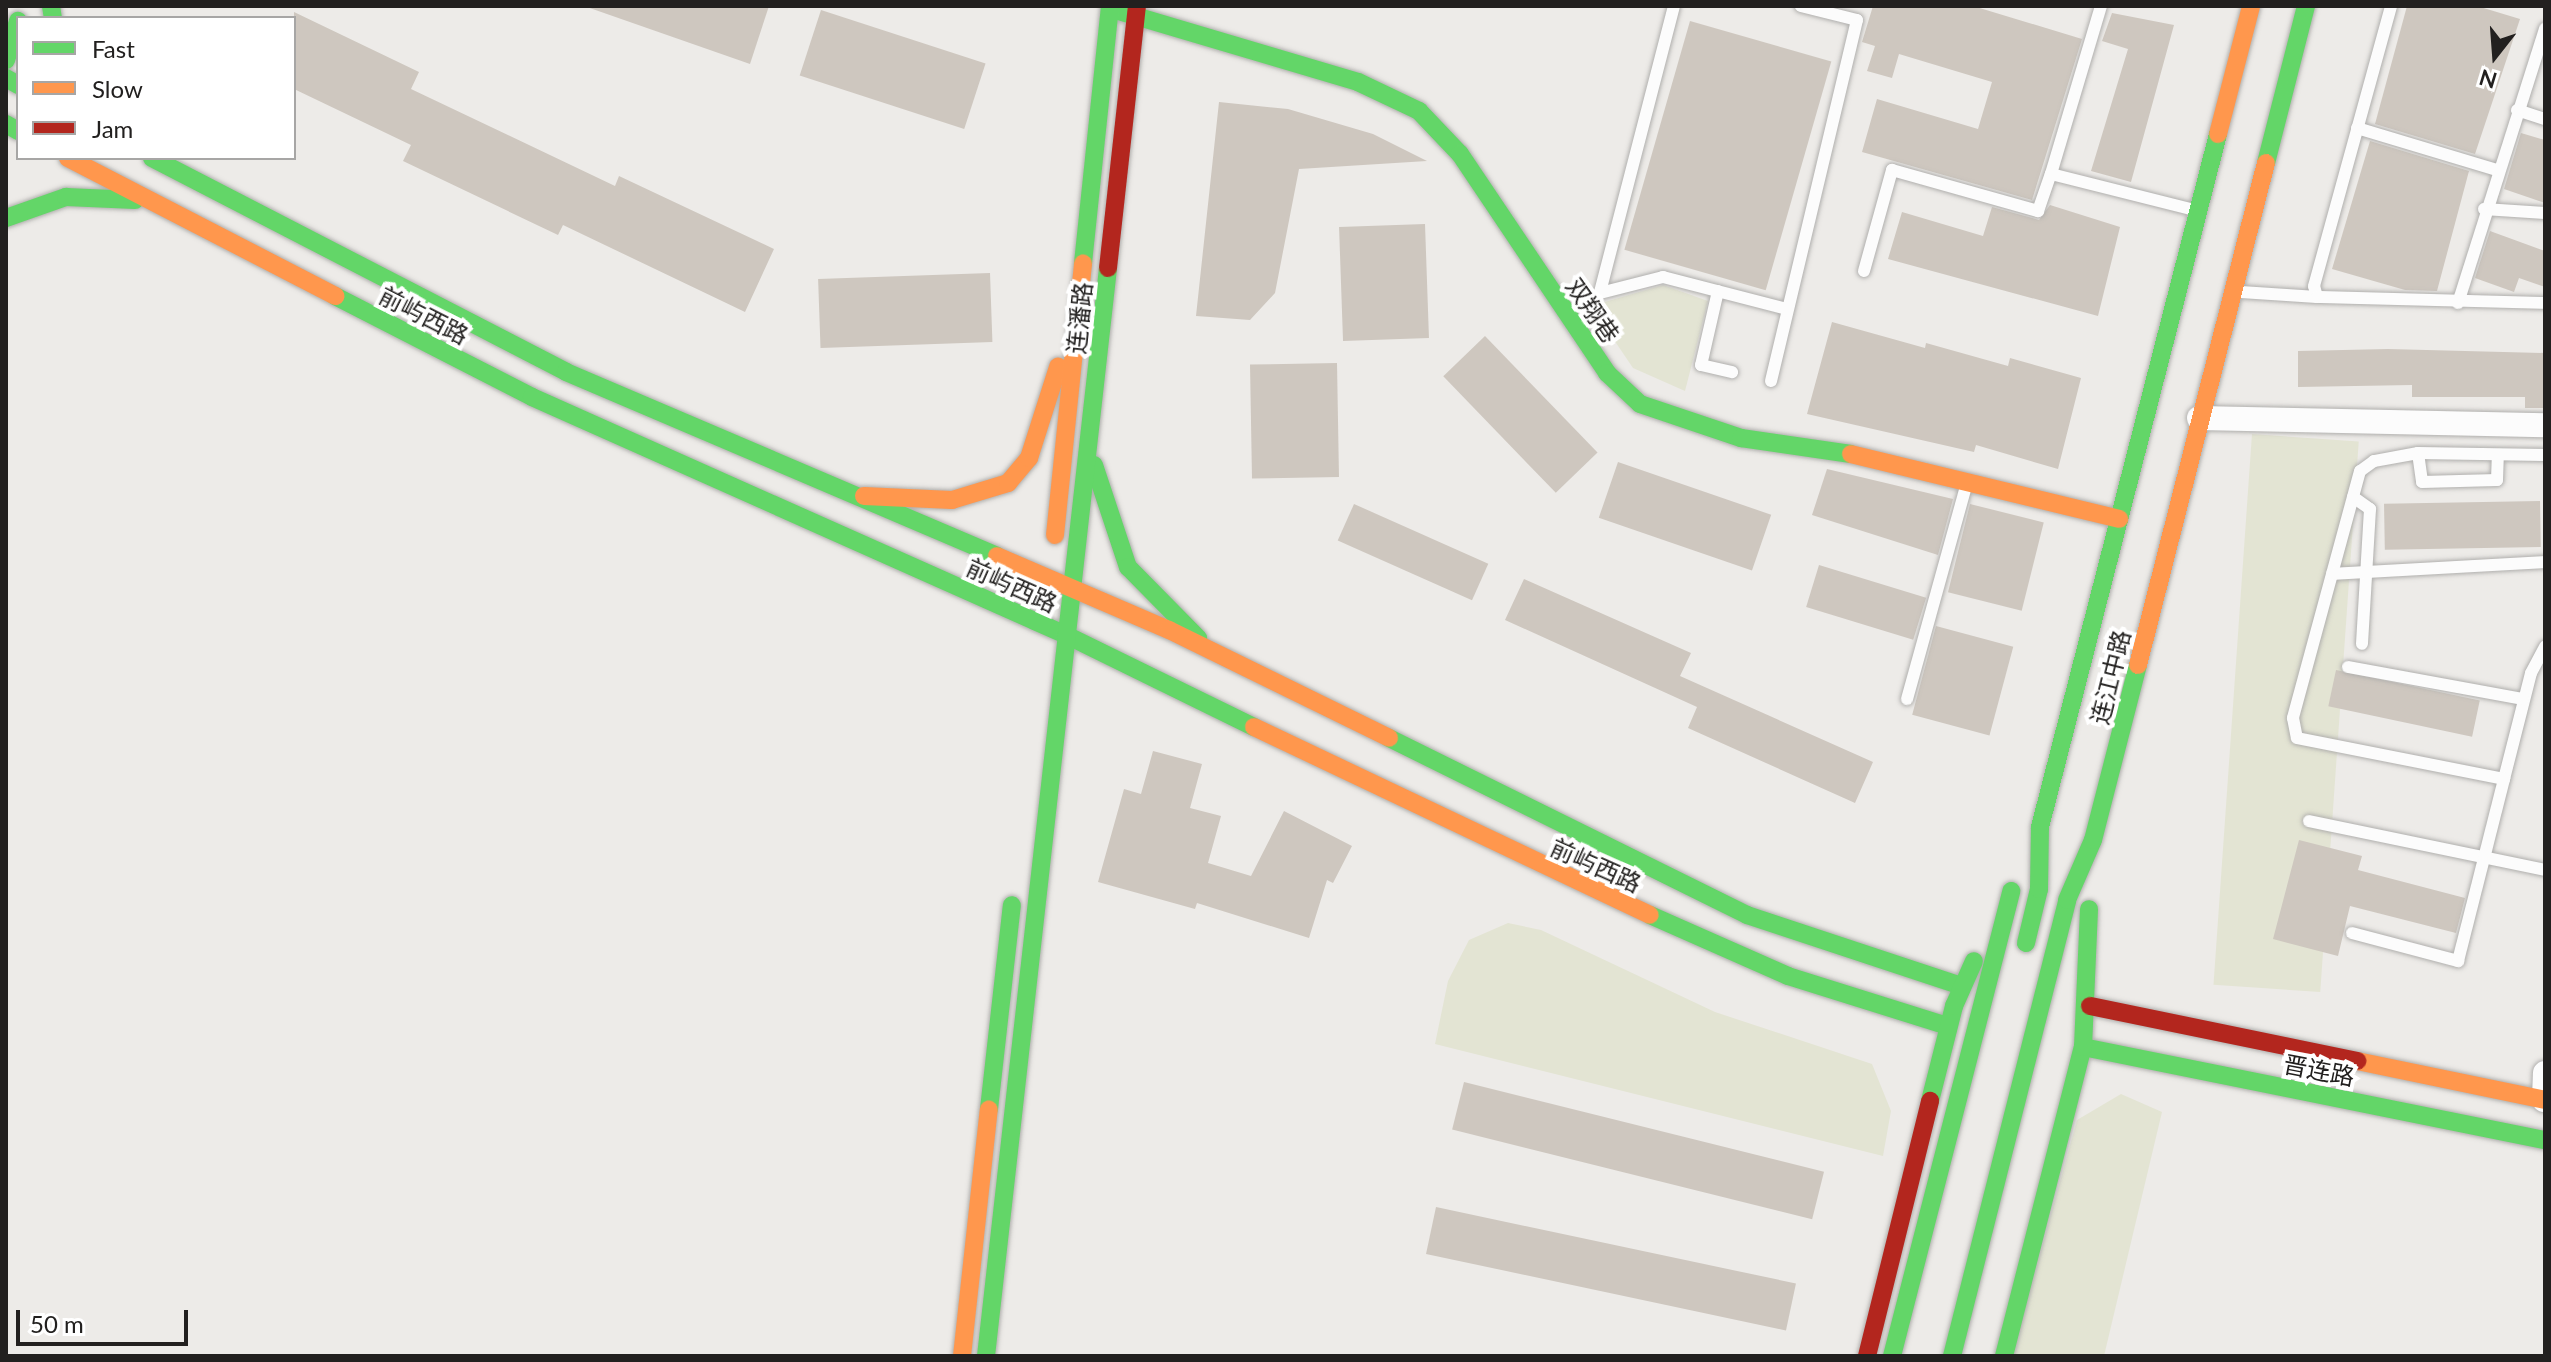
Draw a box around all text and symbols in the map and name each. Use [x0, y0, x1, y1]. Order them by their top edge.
legend [16, 16, 296, 160]
north arrow [2455, 16, 2535, 96]
text: Fast [92, 34, 135, 63]
text: N [2476, 64, 2500, 95]
text: Slow [92, 74, 143, 103]
text: Jam [92, 114, 133, 143]
street label: 双翔巷 [1561, 272, 1625, 348]
street label: 前屿西路 [375, 280, 473, 350]
street label: 连潘路 [1061, 281, 1097, 355]
street label: 前屿西路 [962, 552, 1062, 618]
street label: 连江中路 [2084, 627, 2136, 727]
street label: 前屿西路 [1546, 832, 1646, 898]
street label: 晋连路 [2281, 1049, 2357, 1091]
scale bar [20, 1294, 192, 1344]
text: 50 m [30, 1309, 84, 1338]

